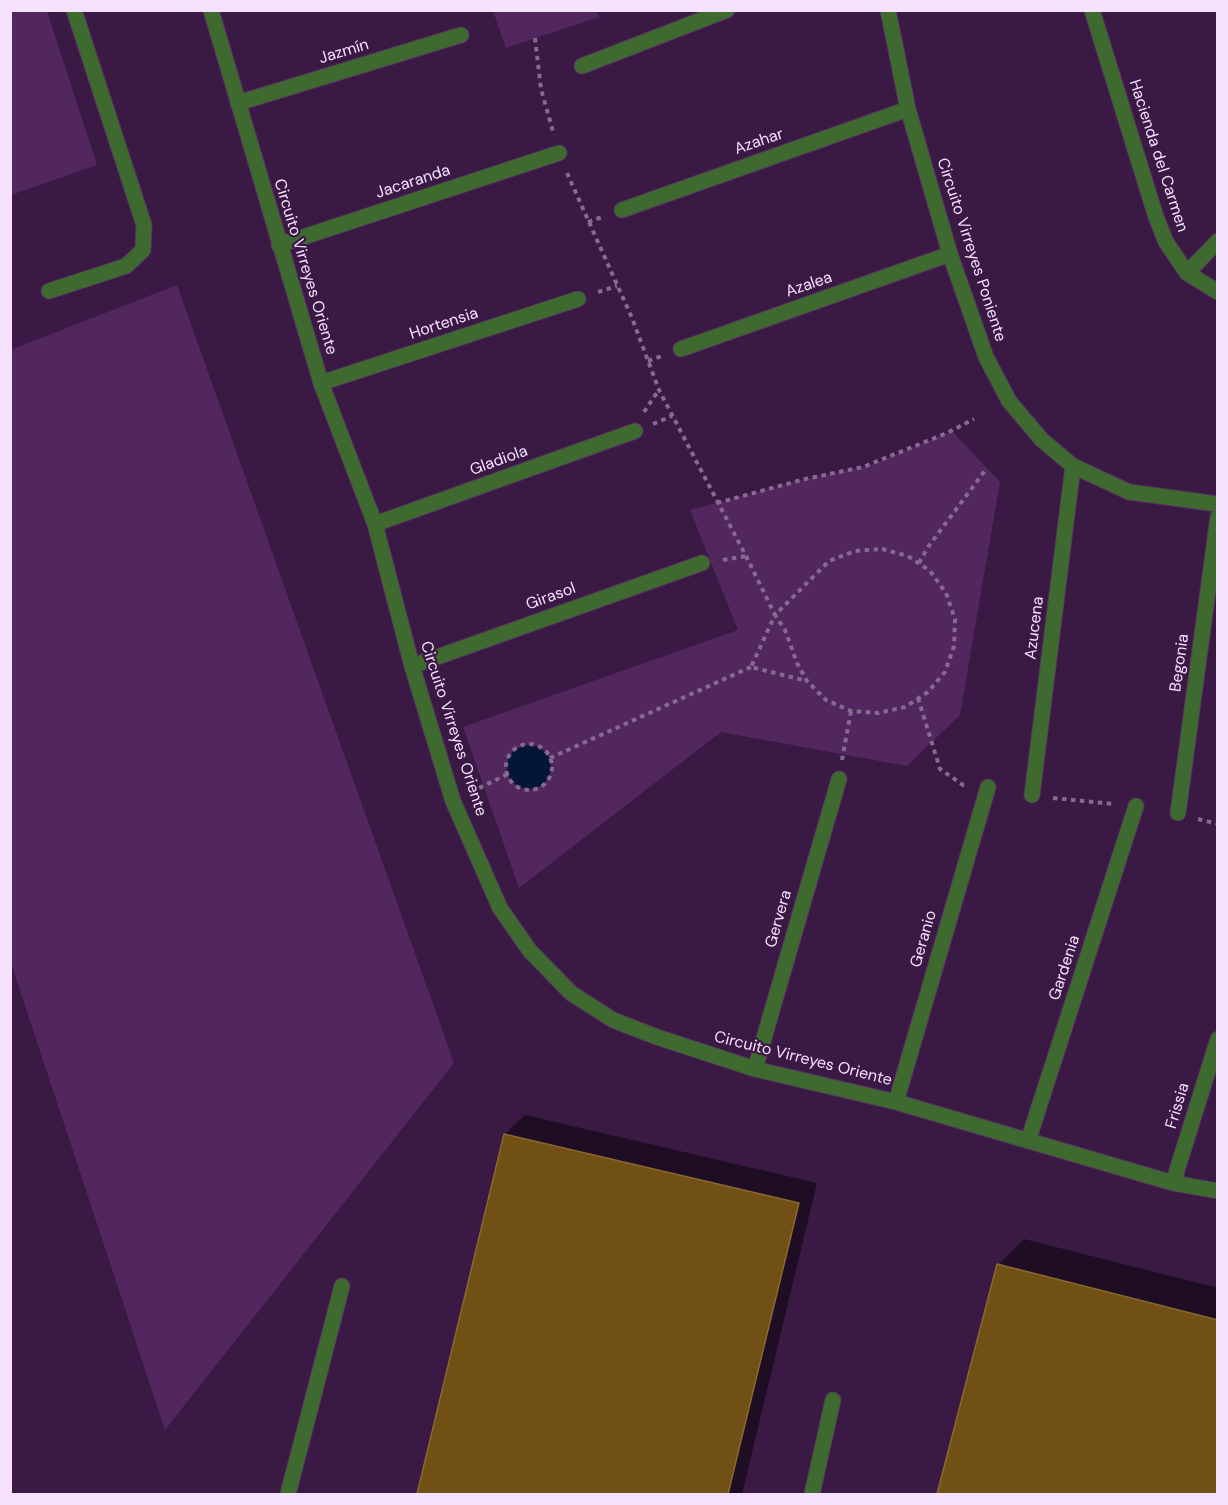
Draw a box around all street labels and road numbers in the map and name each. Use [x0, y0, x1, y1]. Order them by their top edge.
street label: Jazmín [317, 35, 371, 69]
street label: Hacienda del Carmen [1124, 77, 1192, 235]
street label: Azahar [732, 125, 786, 159]
street label: Circuito Virreyes Poniente [932, 156, 1010, 344]
street label: Jacaranda [373, 161, 453, 203]
street label: Circuito Virreyes Oriente [269, 177, 341, 357]
street label: Azalea [783, 268, 835, 302]
street label: Hortensia [407, 304, 481, 344]
street label: Gladiola [468, 442, 530, 480]
street label: Girasol [523, 579, 579, 615]
street label: Azucena [1022, 595, 1048, 661]
street label: Begonia [1166, 633, 1194, 693]
street label: Circuito Virreyes Oriente [416, 639, 490, 819]
street label: Gervera [762, 888, 796, 950]
street label: Geranio [907, 908, 941, 970]
street label: Gardenia [1045, 933, 1085, 1003]
street label: Circuito Virreyes Oriente [712, 1028, 894, 1090]
street label: Frissia [1162, 1081, 1194, 1131]

